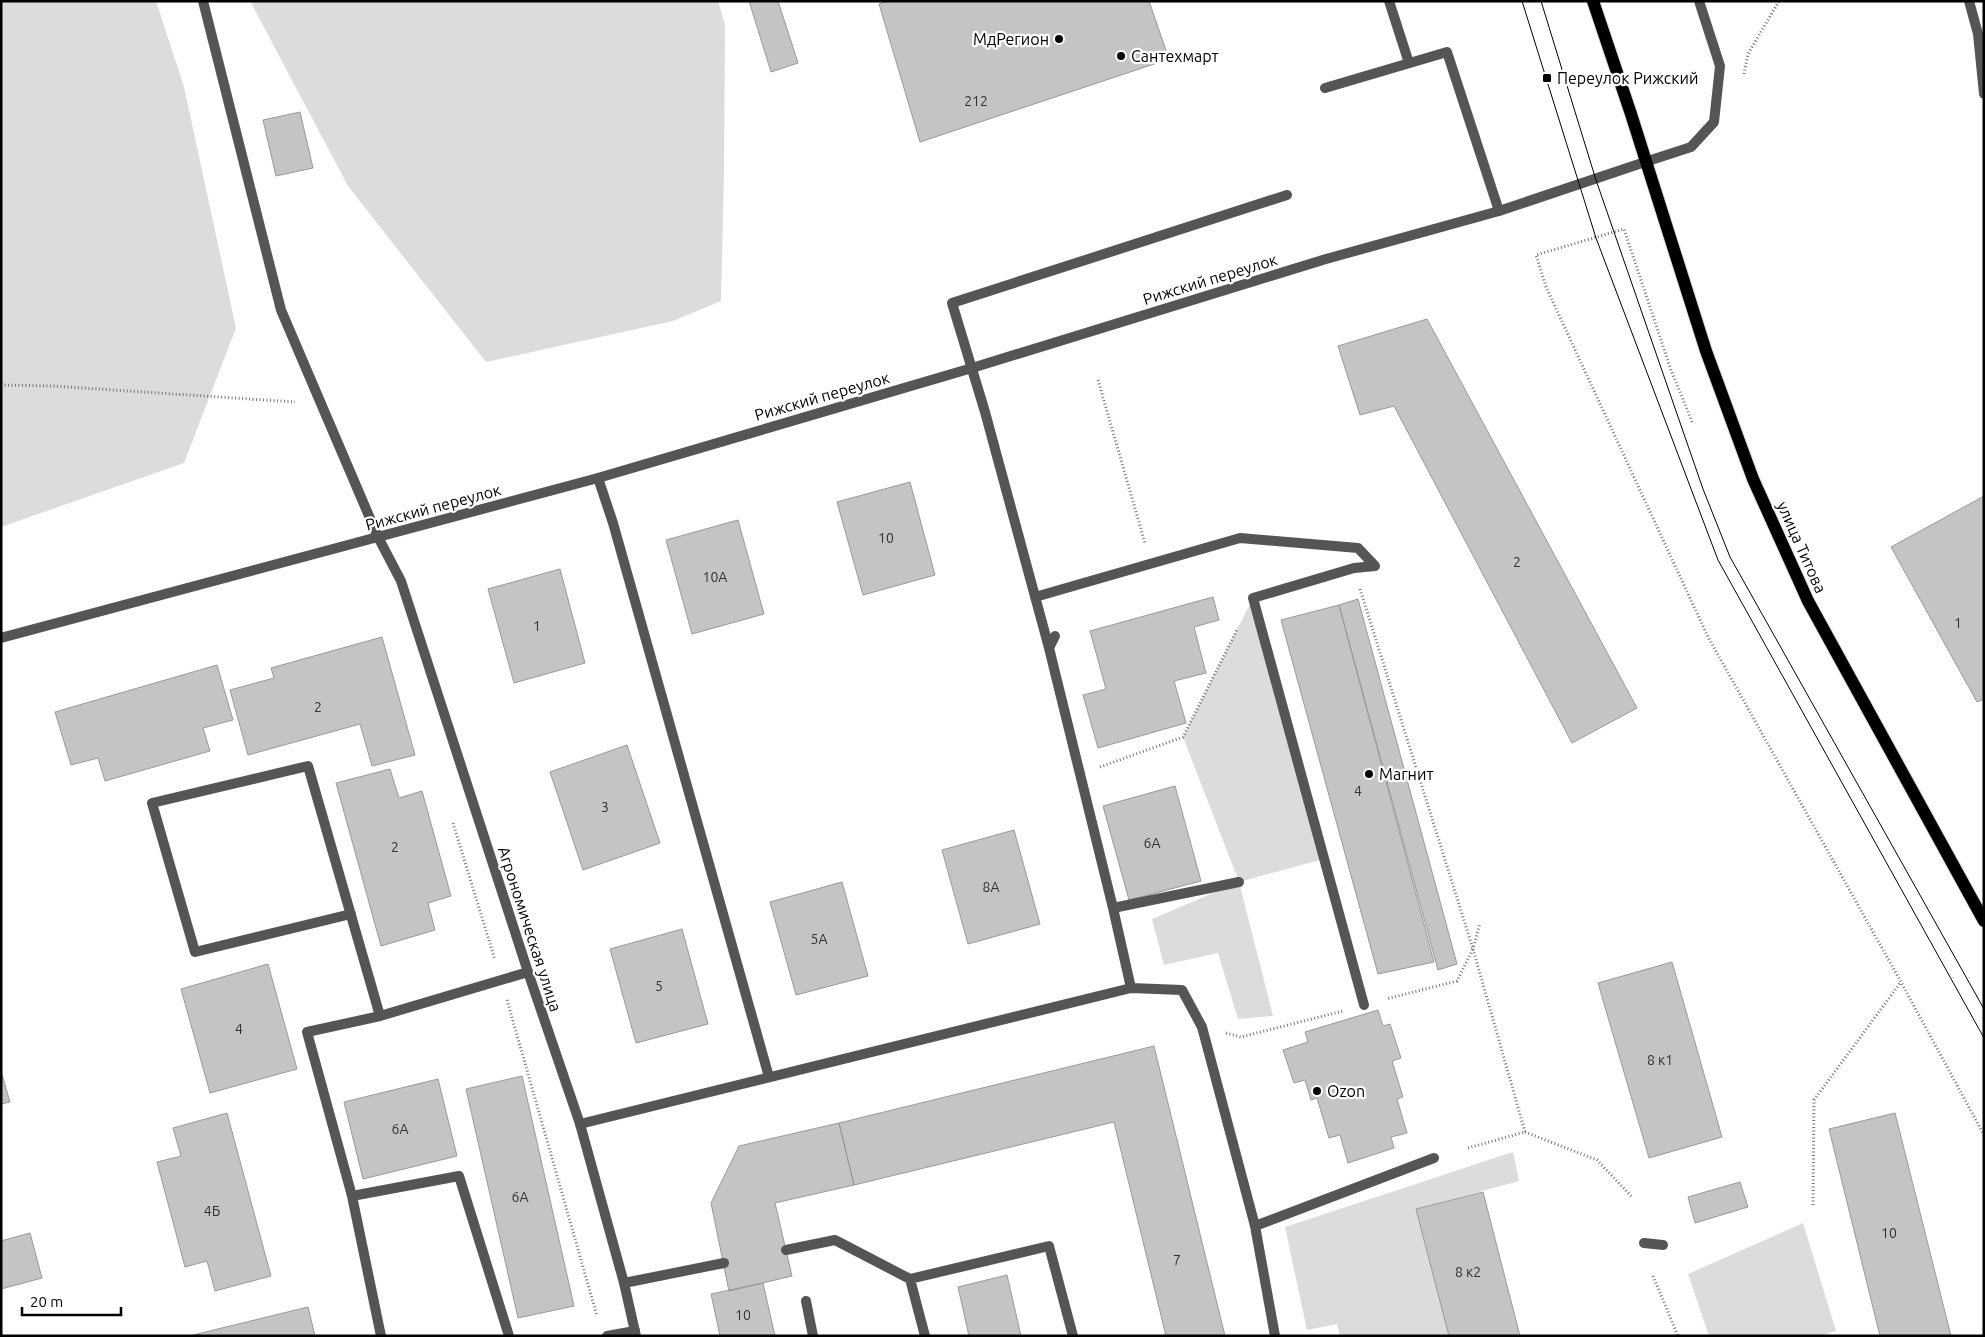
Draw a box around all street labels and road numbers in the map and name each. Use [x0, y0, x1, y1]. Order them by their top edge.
street label: Рижский переулок [1141, 250, 1279, 308]
street label: Рижский переулок [752, 368, 892, 424]
street label: Рижский переулок [363, 480, 503, 534]
street label: улица Титова [1774, 498, 1830, 596]
street label: Агрономическая улица [495, 844, 565, 1014]

